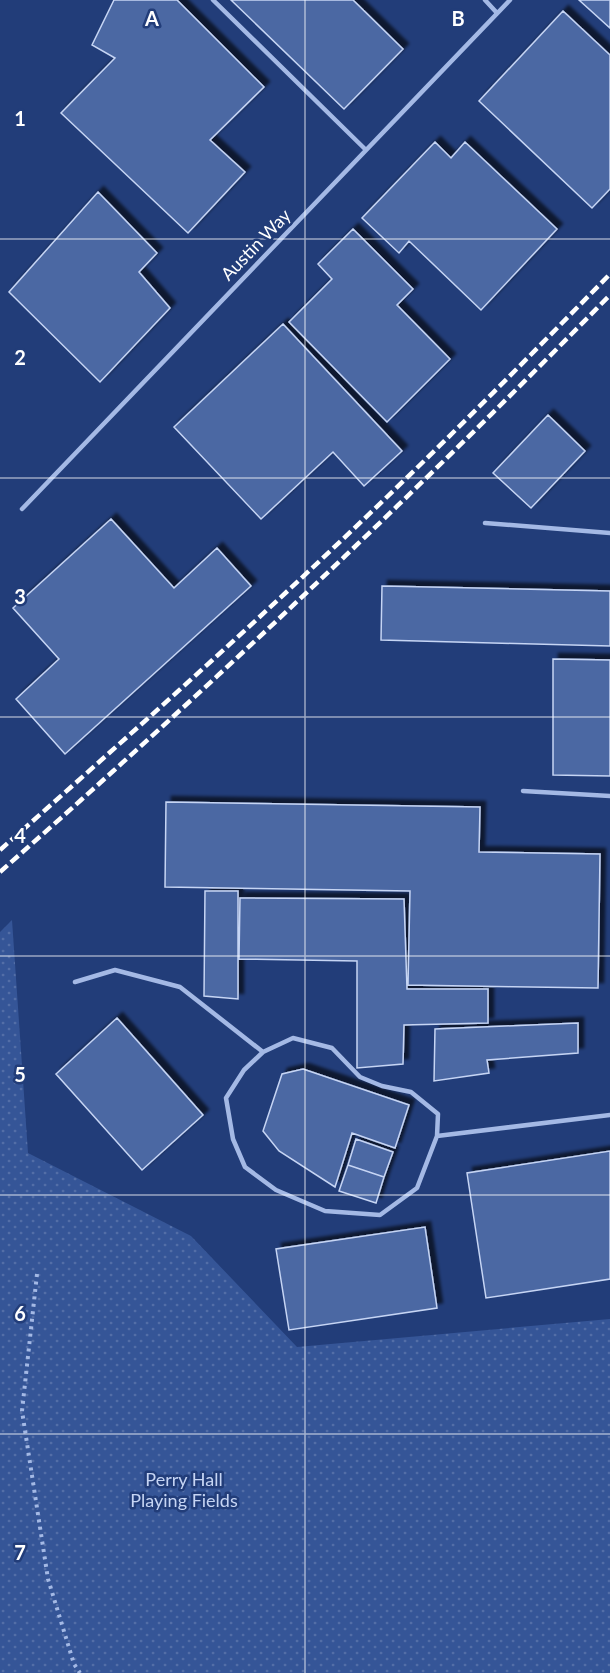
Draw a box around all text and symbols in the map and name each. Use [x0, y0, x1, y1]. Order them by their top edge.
text: A [144, 6, 159, 30]
text: B [451, 6, 465, 30]
text: 1 [14, 106, 26, 130]
street label: Austin Way [216, 203, 295, 285]
text: 2 [14, 345, 26, 369]
text: 3 [14, 584, 26, 608]
text: 4 [14, 823, 26, 847]
text: 5 [14, 1062, 26, 1086]
text: 6 [14, 1301, 26, 1325]
park label: Perry Hall Playing Fields [130, 1468, 238, 1511]
text: 7 [14, 1540, 26, 1564]

